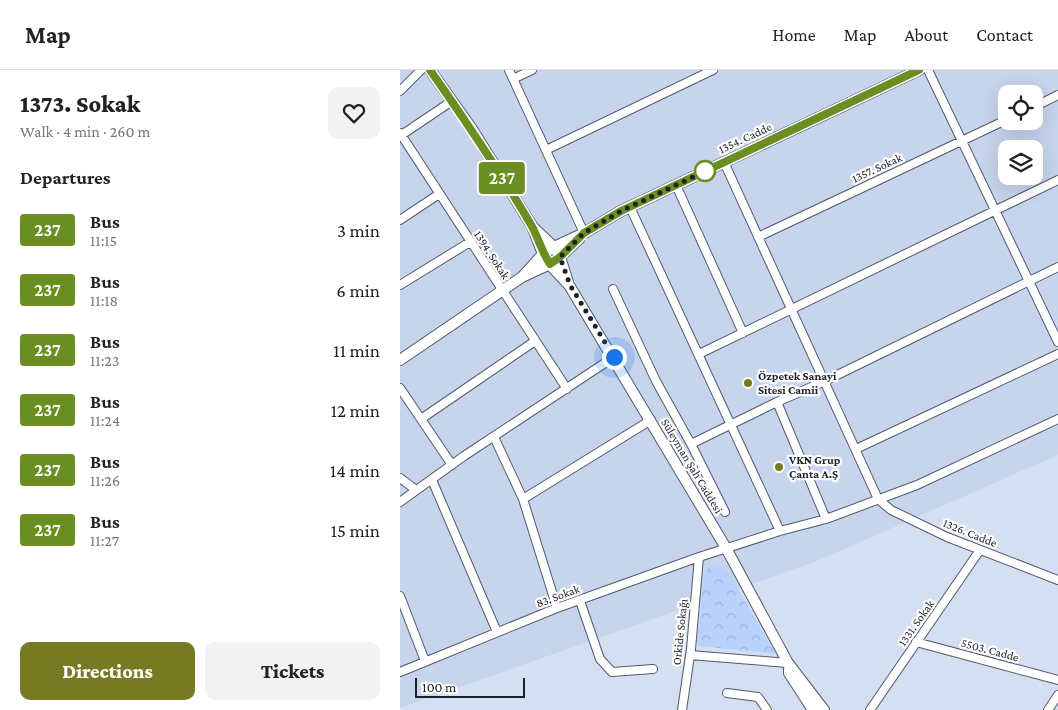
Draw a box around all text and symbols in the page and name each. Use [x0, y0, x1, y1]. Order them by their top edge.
text: Map [25, 21, 71, 48]
text: Home [773, 25, 816, 45]
text: Map [844, 25, 876, 45]
text: About [904, 25, 948, 45]
text: Contact [976, 25, 1033, 45]
map controls [998, 85, 1043, 185]
button: locate [998, 85, 1043, 130]
button: heart [328, 87, 380, 139]
text: 1373. Sokak [20, 90, 140, 117]
street label: 1354. Cadde [716, 120, 774, 156]
text: Walk · 4 min · 260 m [20, 123, 150, 140]
button: layers [998, 140, 1043, 185]
street label: 1357. Sokak [850, 150, 904, 186]
unlabelled marker [694, 160, 716, 182]
line badge: 237 [473, 162, 531, 194]
text: Departures [20, 167, 111, 188]
text: 237 [489, 168, 515, 188]
text: Bus [90, 211, 120, 232]
text: 237 [34, 220, 61, 240]
text: 3 min [337, 220, 380, 241]
street label: 1394. Sokak [471, 228, 513, 282]
text: 11:15 [90, 232, 117, 249]
text: Bus [90, 271, 120, 292]
text: 237 [34, 280, 61, 300]
text: 6 min [336, 280, 380, 301]
text: 11:18 [90, 292, 118, 309]
text: Bus [90, 331, 120, 352]
text: 237 [34, 340, 61, 360]
text: 11 min [333, 340, 380, 361]
your location [602, 345, 627, 370]
text: 11:23 [90, 352, 120, 369]
place label: Özpetek Sanayi Sitesi Camii [758, 369, 837, 397]
marker: Özpetek Sanayi Sitesi Camii [742, 377, 754, 389]
text: Bus [90, 391, 120, 412]
text: 237 [34, 400, 61, 420]
text: 12 min [331, 400, 380, 421]
text: 11:24 [90, 412, 120, 429]
street label: Süleyman Şah Caddesi [658, 416, 726, 516]
text: Bus [90, 451, 120, 472]
place label: VKN Grup Çanta A.Ş [788, 453, 841, 481]
text: 237 [34, 460, 61, 480]
text: 14 min [330, 460, 380, 481]
marker: VKN Grup Çanta A.Ş [773, 461, 785, 473]
text: 11:26 [90, 472, 120, 489]
text: Bus [90, 511, 120, 532]
street label: 1326. Cadde [941, 516, 999, 550]
text: 237 [34, 520, 61, 540]
text: 15 min [331, 520, 380, 541]
text: 11:27 [90, 532, 119, 549]
street label: 83. Sokak [534, 582, 582, 610]
street label: 1331. Sokak [895, 597, 937, 649]
street label: Orkide Sokağı [670, 598, 690, 666]
street label: 5503. Cadde [960, 636, 1020, 664]
button: Directions [20, 642, 195, 700]
button: Tickets [205, 642, 380, 700]
scale bar [415, 675, 525, 698]
text: 100 m [422, 679, 456, 695]

